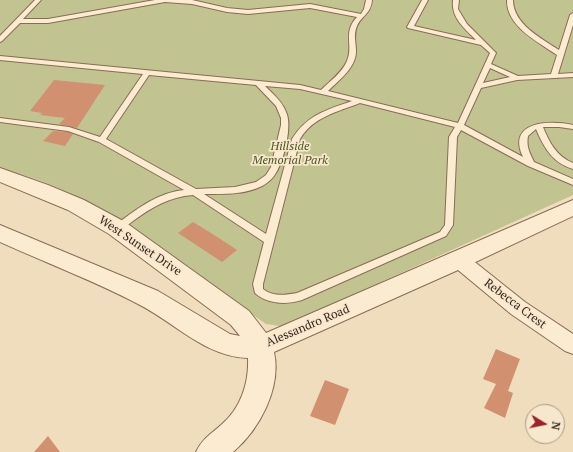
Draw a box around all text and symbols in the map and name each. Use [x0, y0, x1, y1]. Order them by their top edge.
park label: Hillside Memorial Park [252, 140, 328, 168]
street label: West Sunset Drive [96, 213, 184, 279]
street label: Rebecca Crest [481, 276, 549, 332]
street label: Alessandro Road [264, 302, 352, 350]
north arrow [525, 404, 565, 444]
text: N [548, 421, 563, 431]

